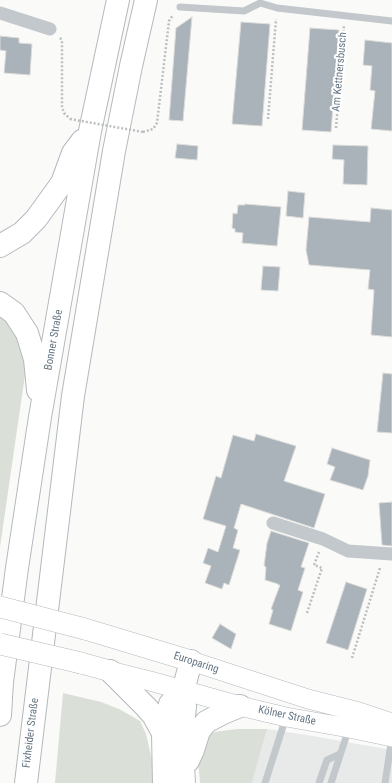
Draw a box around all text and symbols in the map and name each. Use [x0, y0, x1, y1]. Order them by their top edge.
street label: Am Kettnersbusch [330, 32, 350, 112]
street label: Bonner Straße [42, 309, 66, 371]
street label: Europaring [172, 649, 220, 677]
street label: Fixheider Straße [20, 697, 42, 769]
street label: Kölner Straße [257, 703, 317, 729]

